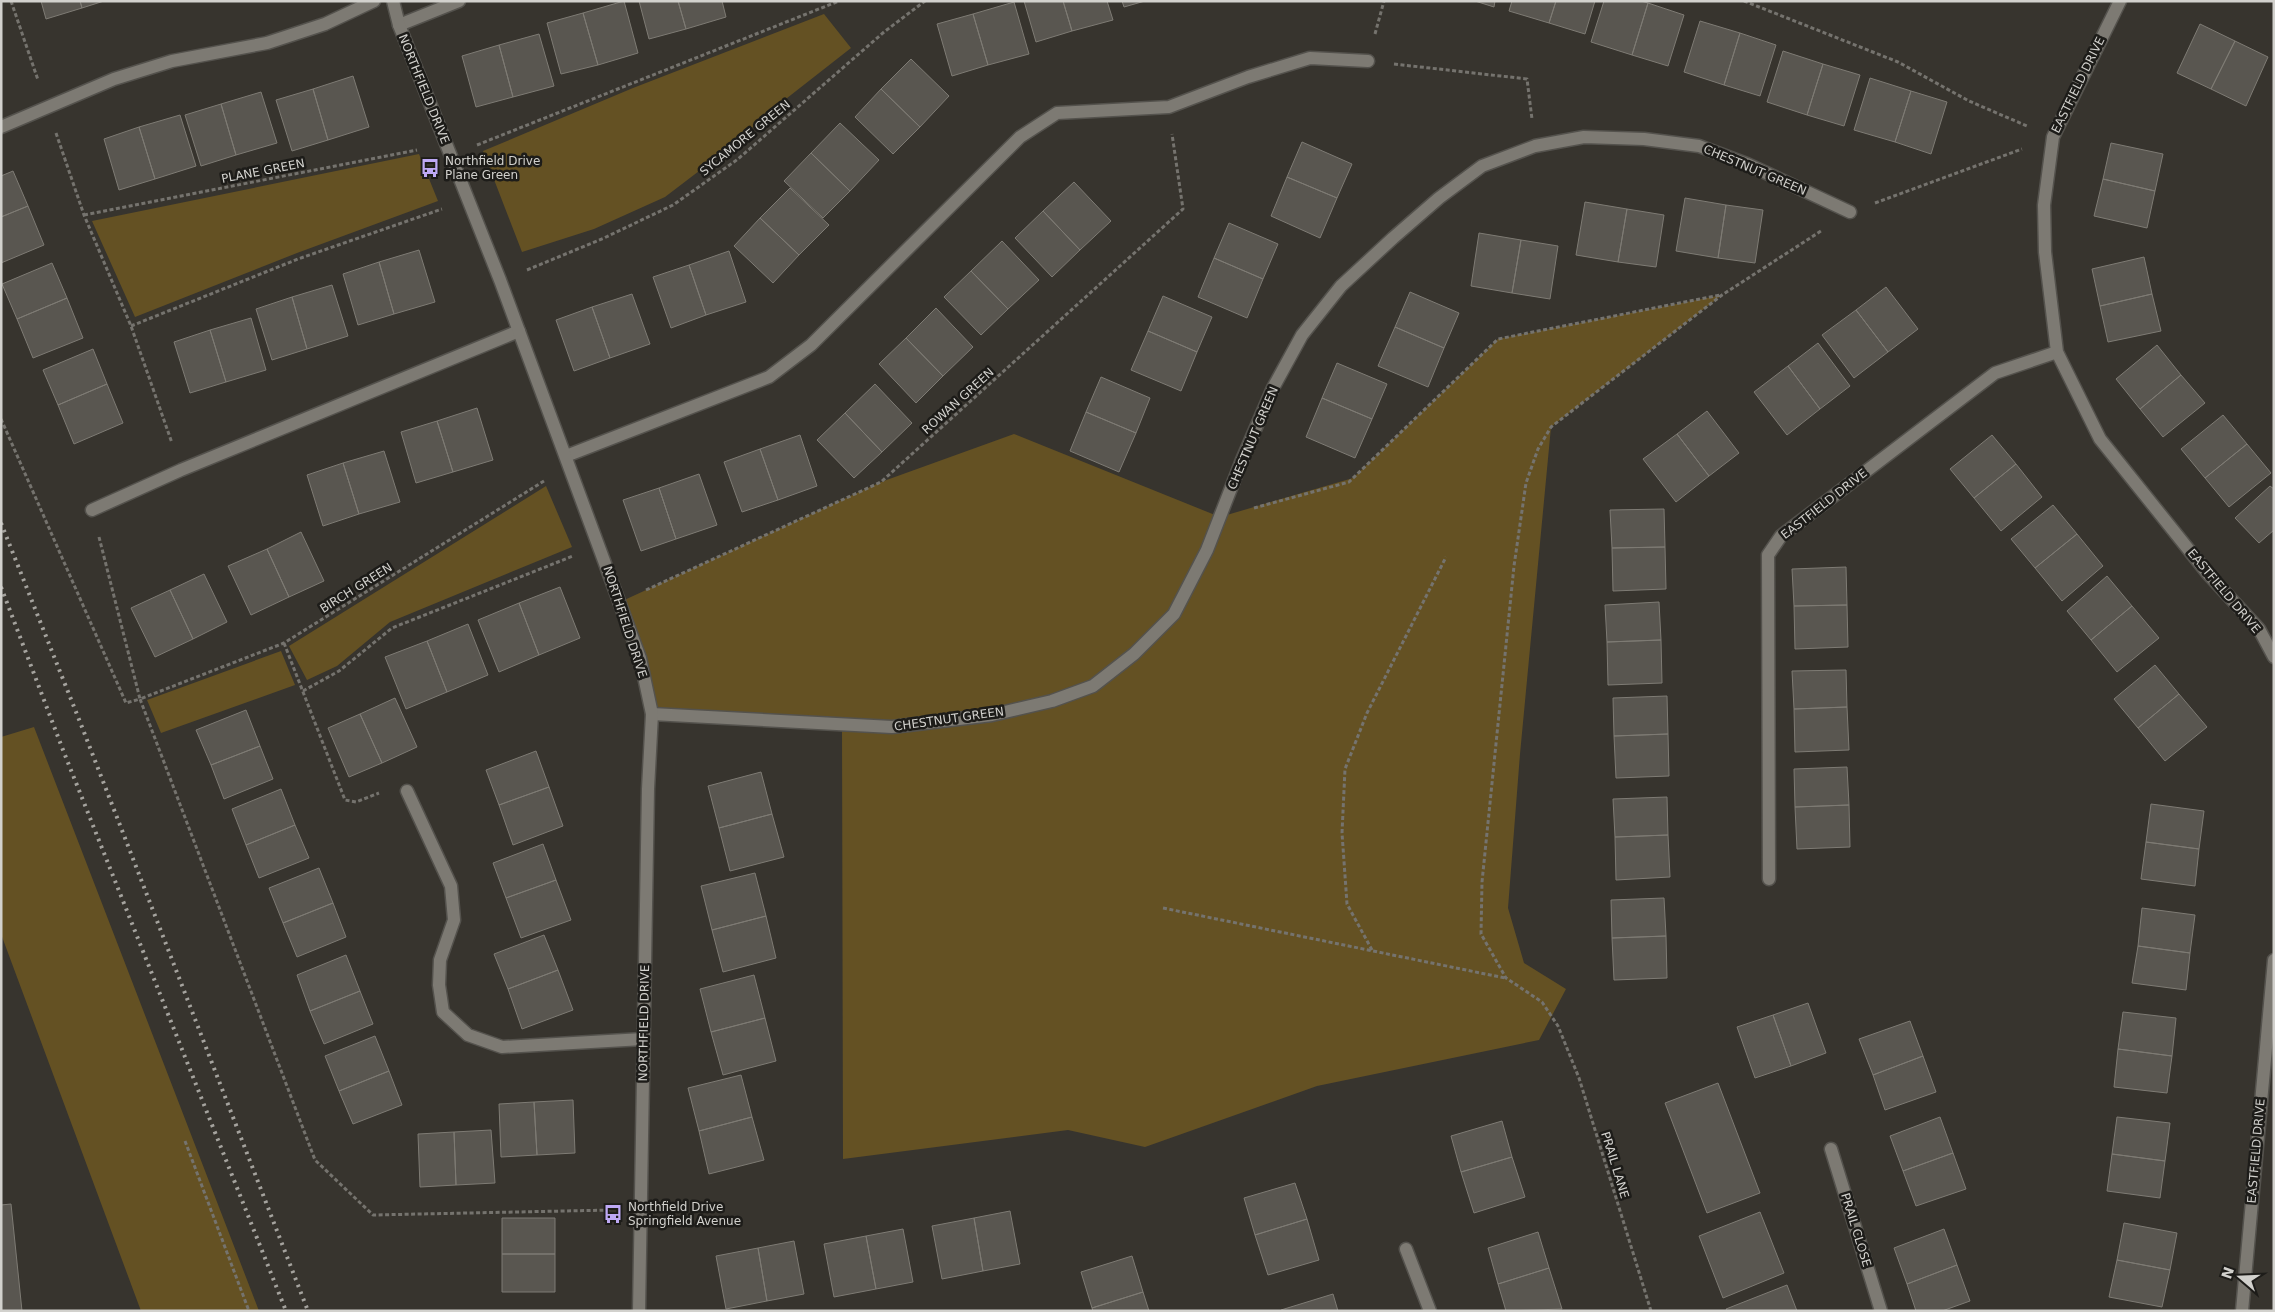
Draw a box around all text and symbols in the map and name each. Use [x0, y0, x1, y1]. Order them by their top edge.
street label: NORTHFIELD DRIVE [396, 32, 452, 146]
street label: EASTFIELD DRIVE [2049, 35, 2107, 135]
street label: SYCAMORE GREEN [697, 97, 793, 179]
street label: CHESTNUT GREEN [1701, 142, 1809, 198]
place label: Northfield Drive Plane Green [445, 154, 540, 182]
street label: PLANE GREEN [220, 156, 306, 186]
bus stop icon: Northfield Drive Plane Green [419, 157, 441, 179]
street label: ROWAN GREEN [919, 365, 997, 437]
street label: CHESTNUT GREEN [1225, 384, 1281, 492]
street label: EASTFIELD DRIVE [1778, 466, 1870, 542]
street label: EASTFIELD DRIVE [2185, 546, 2263, 636]
street label: BIRCH GREEN [317, 560, 395, 616]
street label: NORTHFIELD DRIVE [600, 564, 650, 680]
street label: CHESTNUT GREEN [893, 704, 1005, 734]
street label: NORTHFIELD DRIVE [636, 964, 652, 1082]
street label: EASTFIELD DRIVE [2244, 1098, 2268, 1204]
street label: PRAIL LANE [1598, 1130, 1632, 1200]
street label: PRAIL CLOSE [1838, 1191, 1874, 1269]
place label: Northfield Drive Springfield Avenue [628, 1200, 741, 1228]
bus stop icon: Northfield Drive Springfield Avenue [602, 1203, 624, 1225]
north arrow [2215, 1252, 2265, 1302]
text: N [2218, 1265, 2237, 1281]

